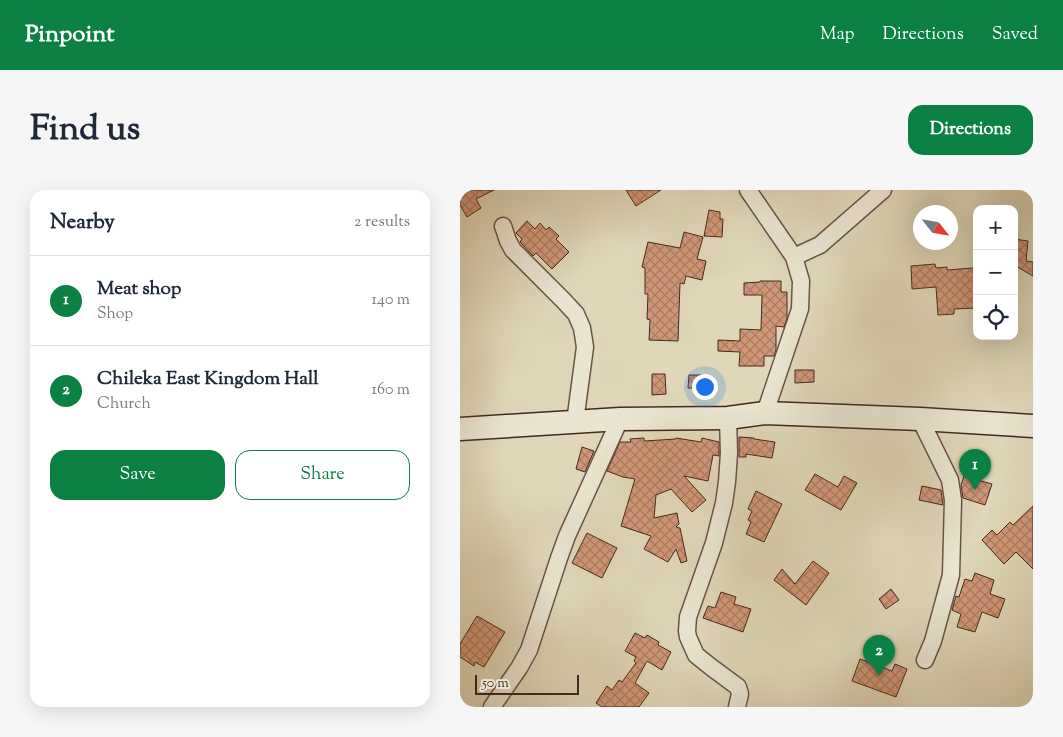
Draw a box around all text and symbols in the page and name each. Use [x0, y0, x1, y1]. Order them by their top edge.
text: Pinpoint [25, 18, 114, 52]
text: Map [820, 22, 855, 48]
text: Directions [883, 22, 964, 48]
text: Saved [992, 22, 1038, 48]
text: Find us [30, 105, 140, 156]
button: Directions [908, 105, 1033, 155]
north arrow [913, 205, 958, 250]
map controls [973, 205, 1018, 340]
button: + [973, 205, 1018, 250]
text: Nearby [50, 208, 115, 238]
text: 2 results [354, 211, 410, 234]
button: − [973, 250, 1018, 295]
text: Meat shop [97, 276, 181, 303]
text: 1 [63, 289, 69, 312]
text: 140 m [372, 289, 410, 312]
button: locate [973, 295, 1018, 340]
text: Shop [97, 303, 133, 326]
text: Chileka East Kingdom Hall [97, 366, 319, 393]
your location [692, 374, 718, 400]
text: 2 [62, 379, 70, 402]
text: 160 m [372, 379, 410, 402]
text: Church [97, 393, 151, 416]
pin: 1 [959, 449, 991, 490]
button: Save [50, 450, 225, 500]
button: Share [235, 450, 410, 500]
pin: 2 [863, 635, 895, 676]
scale bar [475, 672, 579, 695]
text: 50 m [482, 674, 509, 694]

